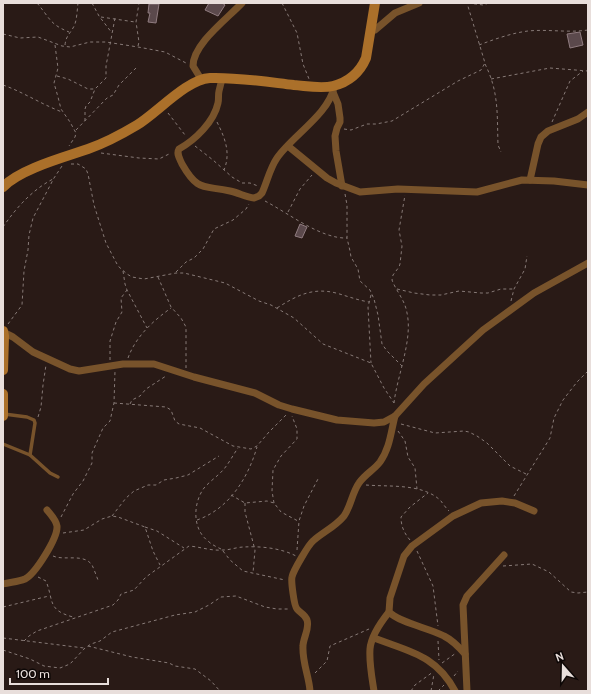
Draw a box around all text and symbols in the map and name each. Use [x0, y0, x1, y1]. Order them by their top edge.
north arrow [543, 646, 583, 686]
text: N [554, 649, 566, 665]
scale bar [10, 660, 108, 686]
text: 100 m [16, 666, 50, 681]

